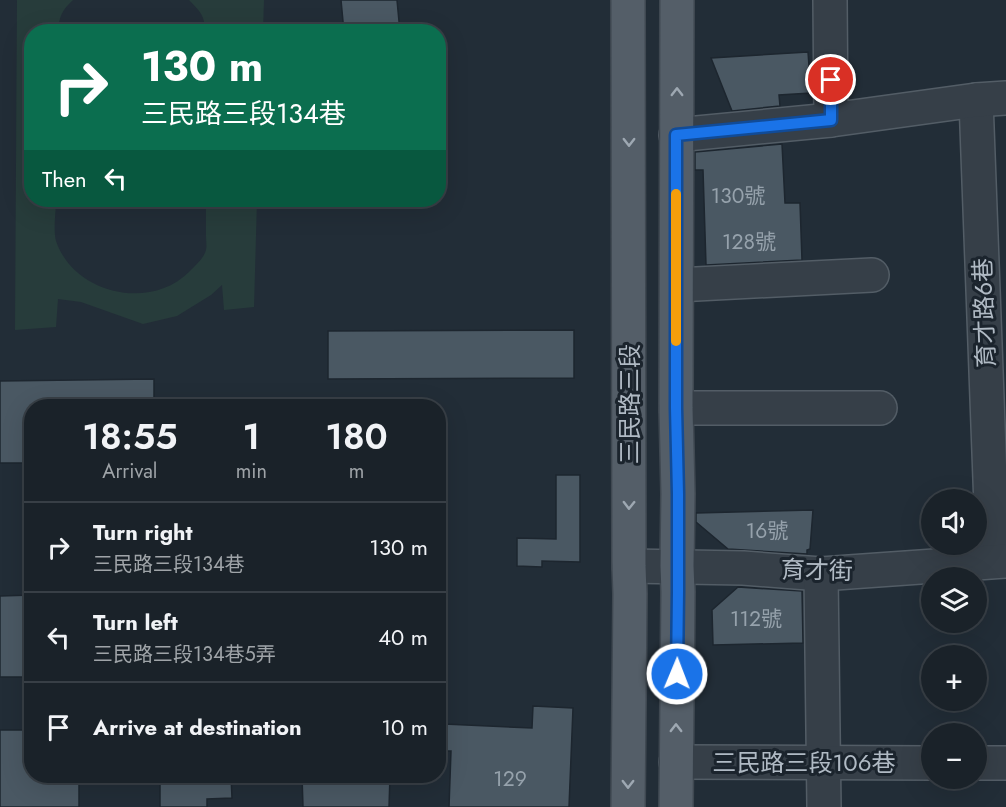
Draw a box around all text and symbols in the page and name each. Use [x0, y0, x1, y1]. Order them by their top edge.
text: 130 m [141, 36, 263, 97]
icon: right [42, 48, 120, 126]
pin [805, 54, 856, 105]
icon: arrive [814, 63, 847, 96]
one-way arrow [671, 87, 683, 96]
text: 三民路三段134巷 [141, 94, 346, 133]
one-way arrow [623, 138, 635, 147]
icon: left [99, 162, 132, 195]
text: Then [42, 163, 87, 195]
house number: 130號 [711, 181, 765, 211]
house number: 128號 [722, 227, 776, 257]
street label: 育才路6巷 [965, 258, 1003, 368]
street label: 三民路三段 [612, 344, 647, 464]
text: 18:55 [82, 410, 178, 462]
text: 1 [243, 410, 260, 462]
text: 180 [325, 410, 388, 462]
text: Arrival [102, 457, 157, 486]
text: min [236, 457, 267, 486]
text: m [349, 457, 364, 486]
map controls [921, 489, 987, 789]
button: sound [921, 489, 987, 555]
one-way arrow [623, 501, 636, 510]
text: Turn right [93, 516, 193, 548]
house number: 16號 [746, 516, 788, 546]
icon: right [42, 531, 75, 564]
text: 130 m [369, 531, 428, 563]
text: 三民路三段134巷 [93, 550, 245, 579]
street label: 育才街 [781, 552, 853, 588]
button: layers [921, 567, 987, 633]
house number: 112號 [730, 604, 782, 634]
text: Turn left [93, 606, 178, 638]
icon: left [42, 621, 75, 654]
text: 40 m [378, 621, 428, 653]
text: 三民路三段134巷5弄 [93, 640, 276, 669]
position arrow [645, 642, 709, 706]
button: + [921, 645, 987, 711]
icon: arrive [42, 711, 75, 744]
text: Arrive at destination [93, 711, 302, 743]
text: 10 m [381, 711, 428, 743]
one-way arrow [670, 723, 683, 732]
button: − [921, 723, 987, 789]
street label: 三民路三段106巷 [712, 745, 896, 780]
house number: 129 [493, 764, 527, 794]
one-way arrow [622, 780, 634, 789]

